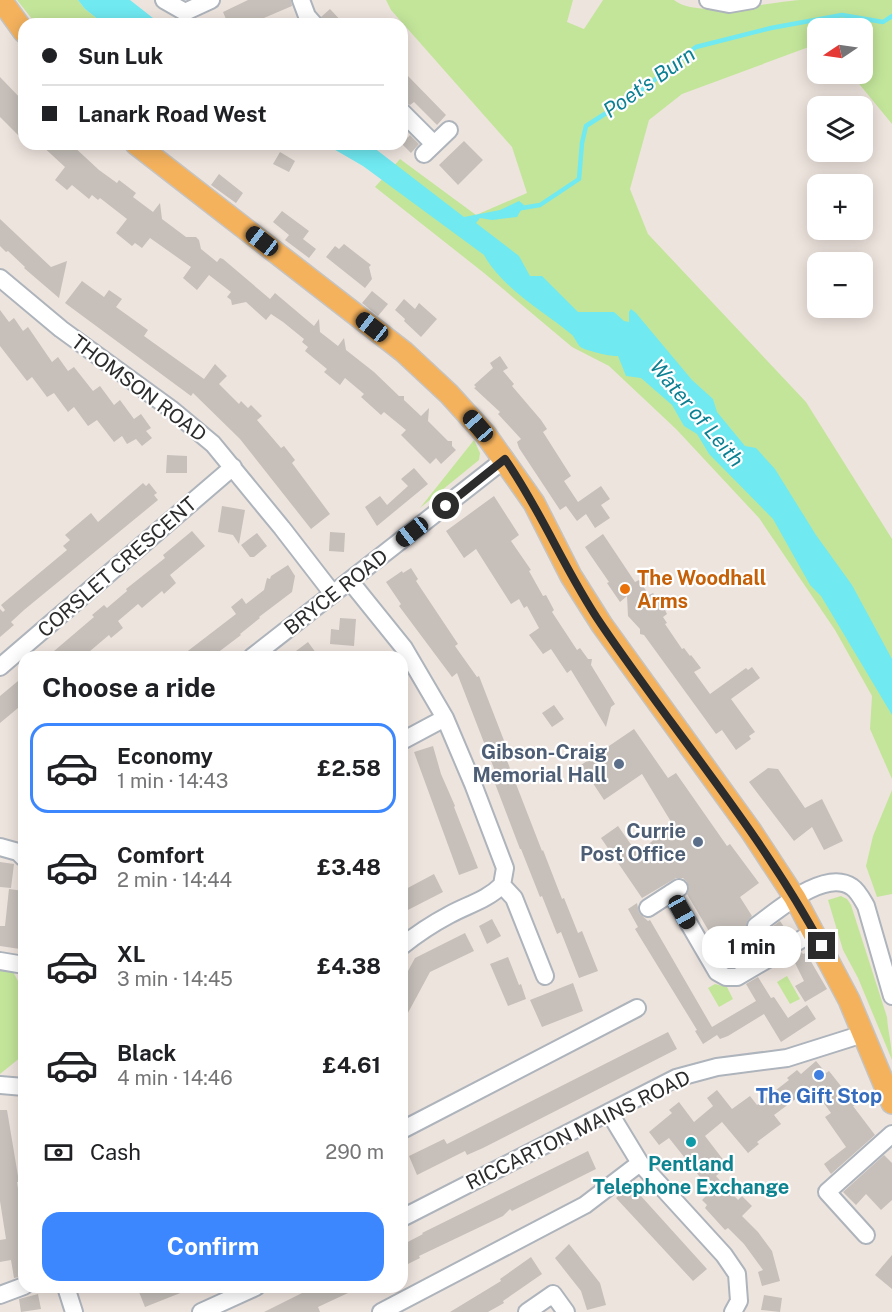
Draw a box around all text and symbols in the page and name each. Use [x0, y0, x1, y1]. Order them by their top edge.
north arrow [807, 18, 873, 84]
map controls [807, 18, 873, 318]
water label: Poet's Burn [598, 41, 700, 123]
text: Sun Luk [78, 43, 163, 69]
button: layers [807, 96, 873, 162]
text: Lanark Road West [78, 101, 267, 127]
button: + [807, 174, 873, 240]
car [242, 223, 282, 259]
button: − [807, 252, 873, 318]
car [352, 309, 392, 345]
street label: THOMSON ROAD [67, 329, 211, 447]
water label: Water of Leith [645, 354, 749, 472]
car [459, 407, 497, 445]
street label: CORSLET CRESCENT [33, 492, 201, 642]
route start [432, 492, 459, 519]
car [392, 514, 432, 550]
street label: BRYCE ROAD [279, 544, 393, 640]
place label: The Woodhall Arms [637, 566, 766, 613]
marker: The Woodhall Arms [618, 582, 632, 596]
text: Choose a ride [42, 671, 216, 703]
place label: Gibson-Craig Memorial Hall [472, 740, 607, 787]
icon: car [45, 741, 99, 795]
text: Economy [117, 743, 213, 769]
text: £2.58 [317, 755, 381, 781]
marker: Gibson-Craig Memorial Hall [612, 757, 626, 771]
text: 1 min · 14:43 [117, 769, 228, 793]
place label: Currie Post Office [580, 819, 686, 866]
marker: Currie Post Office [691, 835, 705, 849]
icon: car [45, 840, 99, 894]
text: Comfort [117, 842, 204, 868]
text: £3.48 [317, 854, 381, 880]
text: 2 min · 14:44 [117, 868, 232, 892]
car [665, 892, 699, 932]
callout: 1 min [702, 925, 801, 967]
route end [808, 932, 835, 959]
text: 1 min [727, 935, 776, 959]
icon: car [45, 939, 99, 993]
text: XL [117, 941, 145, 967]
text: £4.38 [317, 953, 381, 979]
text: 3 min · 14:45 [117, 967, 233, 991]
icon: car [45, 1038, 99, 1092]
text: Black [117, 1040, 176, 1066]
text: £4.61 [322, 1052, 381, 1078]
street label: RICCARTON MAINS ROAD [462, 1065, 694, 1195]
text: 4 min · 14:46 [117, 1066, 233, 1090]
marker: The Gift Stop [812, 1068, 826, 1082]
place label: The Gift Stop [756, 1084, 882, 1108]
marker: Pentland Telephone Exchange [684, 1135, 698, 1149]
icon: cash [42, 1136, 75, 1169]
text: Cash [90, 1139, 141, 1165]
text: 290 m [325, 1140, 384, 1164]
place label: Pentland Telephone Exchange [593, 1152, 789, 1199]
button: Confirm [42, 1212, 384, 1281]

